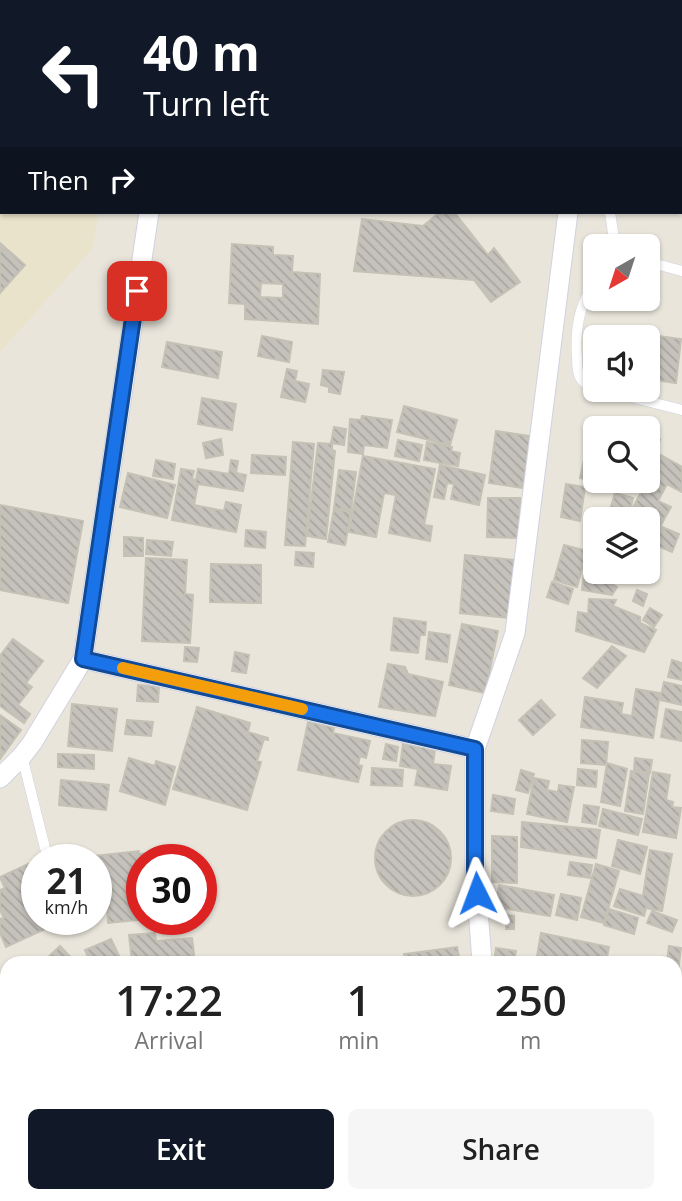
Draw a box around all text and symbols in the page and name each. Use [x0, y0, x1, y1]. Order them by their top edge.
text: 40 m [143, 19, 260, 85]
icon: left [28, 28, 119, 119]
text: Turn left [143, 82, 269, 125]
icon: right [103, 161, 141, 199]
text: Then [28, 162, 89, 198]
north arrow [583, 234, 660, 312]
map controls [583, 234, 660, 584]
pin [107, 261, 167, 321]
icon: arrive [118, 272, 156, 310]
button: sound [583, 325, 660, 402]
button: search [583, 416, 660, 493]
button: layers [583, 507, 660, 584]
speed limit sign: 30 [126, 844, 217, 935]
position arrow [440, 856, 514, 930]
text: 21 [46, 857, 87, 904]
text: km/h [45, 895, 88, 919]
text: 17:22 [115, 971, 223, 1028]
text: 1 [347, 971, 371, 1028]
text: 250 [495, 971, 567, 1028]
text: Arrival [134, 1024, 204, 1056]
text: min [338, 1024, 379, 1056]
text: m [520, 1024, 541, 1056]
button: Exit [28, 1109, 334, 1189]
button: Share [348, 1109, 654, 1189]

